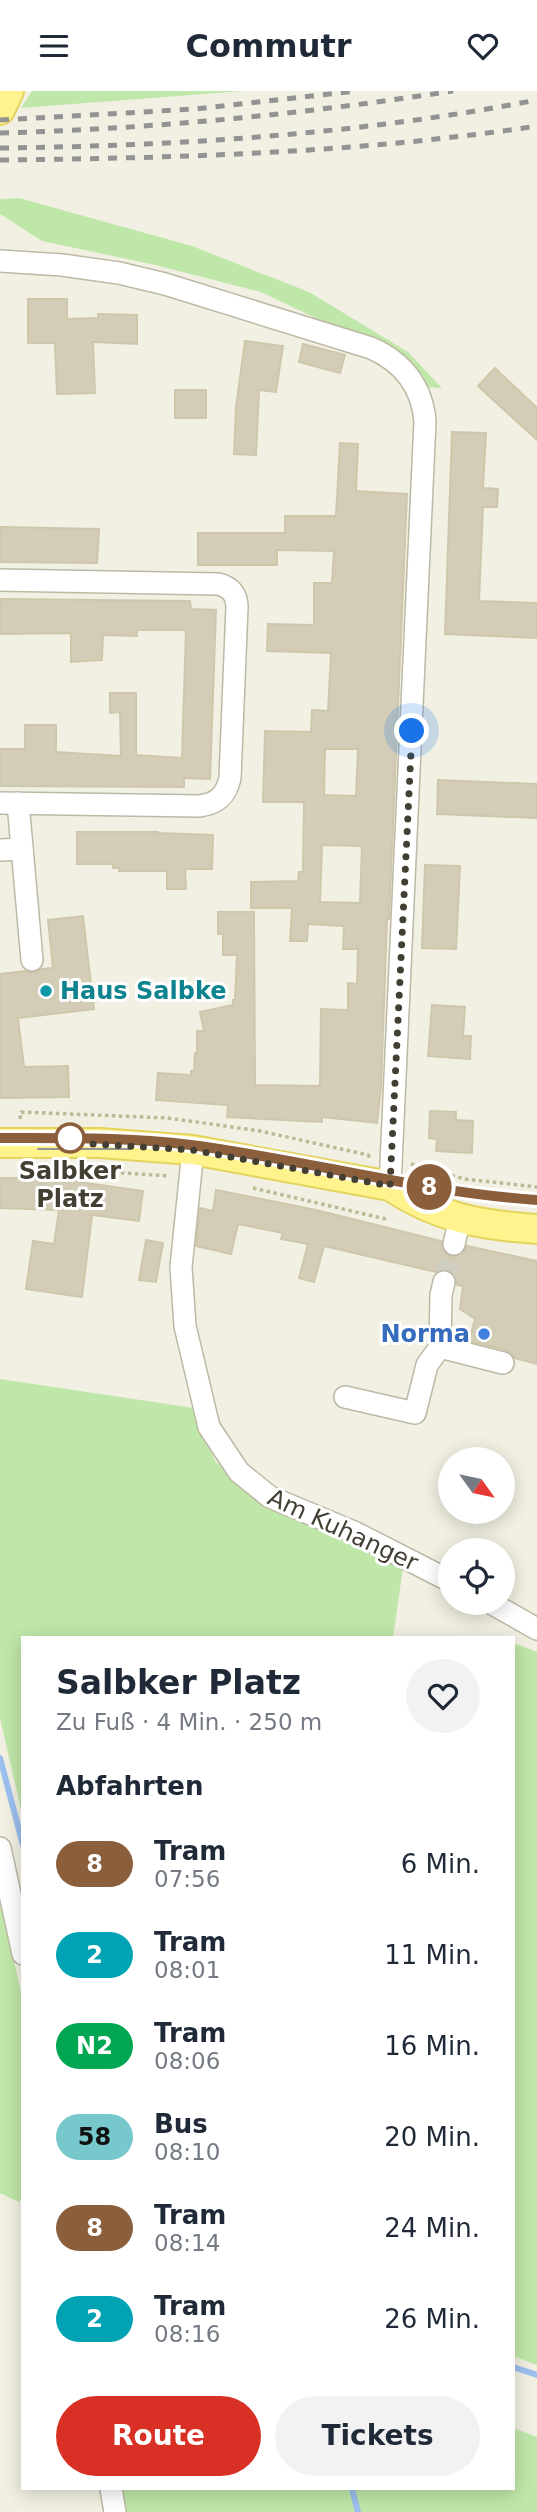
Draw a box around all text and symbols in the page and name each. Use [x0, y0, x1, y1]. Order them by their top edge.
icon: menu [35, 27, 73, 65]
text: Commutr [185, 27, 352, 65]
icon: heart [464, 27, 502, 65]
your location [394, 713, 429, 748]
place label: Haus Salbke [60, 977, 227, 1005]
marker: Haus Salbke [38, 983, 54, 999]
marker: Salbker Platz [55, 1123, 85, 1153]
place label: Salbker Platz [19, 1157, 121, 1213]
line badge: 8 [406, 1164, 452, 1210]
text: 8 [421, 1173, 437, 1201]
place label: Norma [380, 1320, 470, 1348]
marker: Norma [476, 1326, 492, 1342]
north arrow [438, 1447, 514, 1524]
map controls [438, 1447, 515, 1615]
street label: Am Kuhanger [264, 1483, 423, 1577]
button: locate [438, 1538, 515, 1615]
button: heart [406, 1659, 480, 1733]
text: Salbker Platz [56, 1663, 301, 1702]
text: Zu Fuß · 4 Min. · 250 m [56, 1709, 322, 1735]
text: Abfahrten [56, 1771, 204, 1801]
text: Tram [154, 1836, 226, 1866]
text: 6 Min. [401, 1849, 480, 1879]
text: 8 [86, 1850, 103, 1878]
text: 07:56 [154, 1866, 220, 1892]
text: Tram [154, 1927, 226, 1957]
text: 11 Min. [384, 1940, 480, 1970]
text: 2 [86, 1941, 103, 1969]
text: 08:01 [154, 1957, 220, 1983]
text: Tram [154, 2018, 226, 2048]
text: 16 Min. [384, 2031, 480, 2061]
text: N2 [76, 2032, 113, 2060]
text: 08:06 [154, 2048, 220, 2074]
text: Bus [154, 2109, 208, 2139]
text: 20 Min. [384, 2122, 480, 2152]
text: 58 [78, 2123, 111, 2151]
text: 08:10 [154, 2139, 220, 2165]
text: Tram [154, 2200, 226, 2230]
text: 24 Min. [384, 2213, 480, 2243]
text: 8 [86, 2214, 103, 2242]
text: 08:14 [154, 2230, 220, 2256]
text: Tram [154, 2291, 226, 2321]
text: 26 Min. [384, 2304, 480, 2334]
text: 2 [86, 2305, 103, 2333]
text: 08:16 [154, 2321, 220, 2347]
button: Route [56, 2396, 261, 2476]
button: Tickets [275, 2396, 480, 2476]

